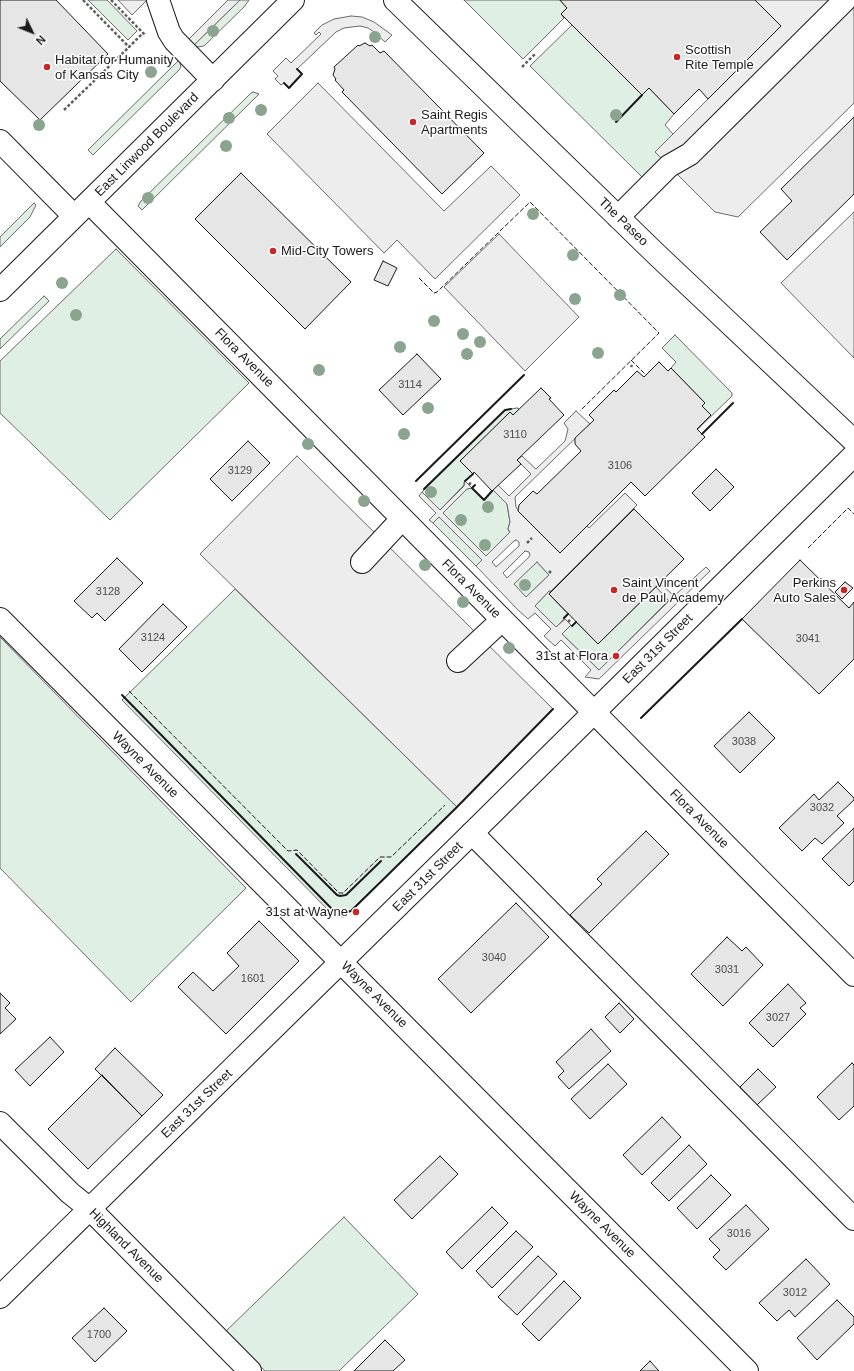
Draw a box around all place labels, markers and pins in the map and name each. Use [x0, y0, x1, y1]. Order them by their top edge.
place label: Scottish Rite Temple [685, 42, 754, 73]
place label: Habitat for Humanity of Kansas City [55, 52, 173, 83]
marker: Scottish Rite Temple [672, 52, 682, 62]
marker: Habitat for Humanity of Kansas City [42, 62, 52, 72]
place label: Saint Regis Apartments [421, 107, 487, 138]
marker: Saint Regis Apartments [408, 117, 418, 127]
place label: Mid-City Towers [281, 243, 373, 259]
marker: Mid-City Towers [268, 246, 278, 256]
place label: Saint Vincent de Paul Academy [622, 575, 724, 606]
place label: Perkins Auto Sales [773, 575, 836, 606]
marker: Saint Vincent de Paul Academy [609, 585, 619, 595]
marker: Perkins Auto Sales [839, 585, 849, 595]
place label: 31st at Flora [536, 648, 608, 664]
marker: 31st at Flora [611, 651, 621, 661]
place label: 31st at Wayne [265, 904, 348, 920]
marker: 31st at Wayne [351, 907, 361, 917]

